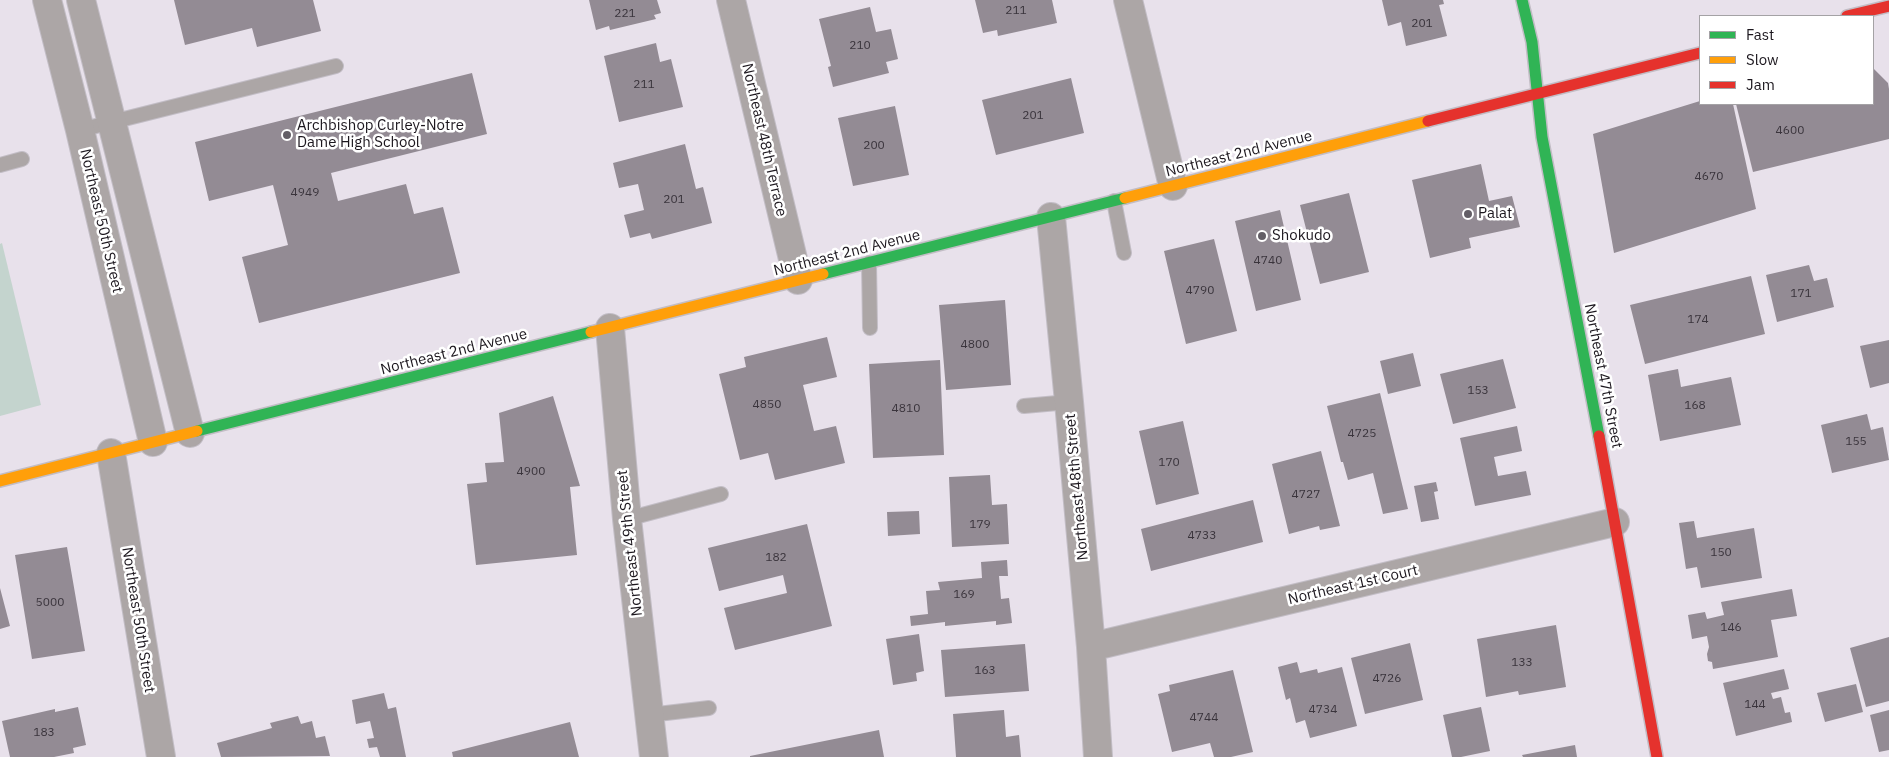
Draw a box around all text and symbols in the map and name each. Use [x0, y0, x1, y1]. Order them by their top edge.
house number: 211 [1005, 4, 1027, 18]
house number: 221 [614, 7, 636, 21]
legend [1699, 15, 1874, 105]
house number: 201 [1411, 17, 1433, 31]
text: Fast [1746, 25, 1774, 44]
house number: 210 [849, 39, 871, 53]
text: Slow [1746, 50, 1779, 69]
street label: Northeast 48th Terrace [738, 62, 790, 218]
text: Jam [1746, 75, 1775, 94]
house number: 211 [633, 78, 655, 92]
house number: 201 [1022, 109, 1044, 123]
place label: Archbishop Curley-Notre Dame High School [297, 117, 464, 152]
house number: 4600 [1776, 124, 1804, 138]
street label: Northeast 2nd Avenue [1164, 127, 1314, 181]
marker: Archbishop Curley-Notre Dame High School [281, 129, 293, 141]
house number: 200 [863, 139, 885, 153]
street label: Northeast 50th Street [76, 147, 126, 295]
house number: 4670 [1695, 170, 1723, 184]
house number: 4949 [291, 186, 319, 200]
house number: 201 [663, 193, 685, 207]
place label: Palat [1478, 205, 1512, 223]
marker: Palat [1462, 208, 1474, 220]
street label: Northeast 2nd Avenue [772, 226, 922, 280]
place label: Shokudo [1272, 227, 1331, 245]
marker: Shokudo [1256, 230, 1268, 242]
house number: 4740 [1254, 254, 1282, 268]
house number: 4790 [1186, 284, 1214, 298]
house number: 171 [1790, 287, 1812, 301]
street label: Northeast 47th Street [1580, 302, 1626, 450]
house number: 174 [1687, 313, 1709, 327]
street label: Northeast 2nd Avenue [379, 325, 529, 379]
house number: 4800 [961, 338, 989, 352]
house number: 153 [1467, 384, 1489, 398]
house number: 4850 [753, 398, 781, 412]
house number: 168 [1684, 399, 1706, 413]
house number: 4810 [892, 402, 920, 416]
street label: Northeast 48th Street [1062, 413, 1092, 561]
house number: 4725 [1348, 427, 1376, 441]
house number: 155 [1845, 435, 1867, 449]
house number: 170 [1158, 456, 1180, 470]
house number: 4900 [517, 465, 545, 479]
street label: Northeast 49th Street [613, 469, 647, 617]
house number: 4727 [1292, 488, 1320, 502]
house number: 179 [969, 518, 991, 532]
house number: 4733 [1188, 529, 1216, 543]
street label: Northeast 50th Street [118, 546, 158, 694]
house number: 150 [1710, 546, 1732, 560]
house number: 182 [765, 551, 787, 565]
street label: Northeast 1st Court [1286, 561, 1420, 609]
house number: 169 [953, 588, 975, 602]
house number: 5000 [36, 596, 64, 610]
house number: 146 [1720, 621, 1742, 635]
house number: 133 [1511, 656, 1533, 670]
house number: 163 [974, 664, 996, 678]
house number: 4726 [1373, 672, 1401, 686]
house number: 144 [1744, 698, 1766, 712]
house number: 4734 [1309, 703, 1337, 717]
house number: 4744 [1190, 711, 1218, 725]
house number: 183 [33, 726, 55, 740]

